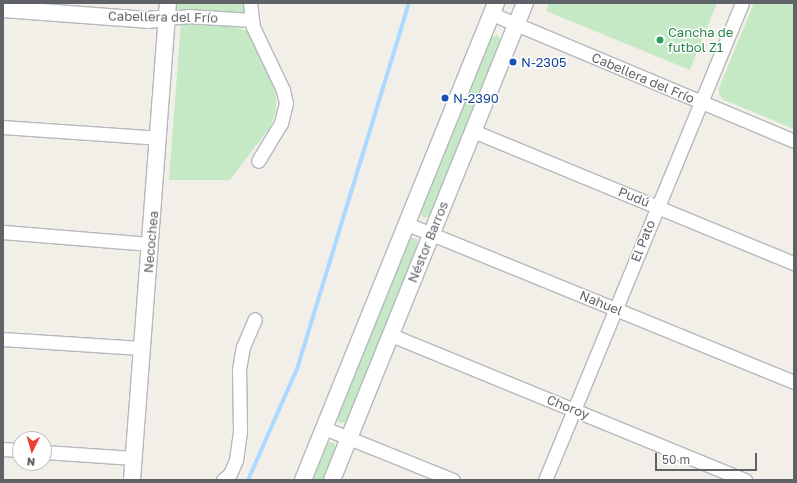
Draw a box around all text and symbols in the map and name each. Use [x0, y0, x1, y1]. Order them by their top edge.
street label: Cabellera del Frío [108, 8, 218, 26]
place label: Cancha de futbol Z1 [668, 25, 733, 56]
marker: Cancha de futbol Z1 [655, 35, 665, 45]
street label: Cabellera del Frío [589, 49, 697, 107]
place label: N-2305 [521, 54, 567, 70]
marker: N-2305 [508, 57, 518, 67]
place label: N-2390 [453, 90, 499, 106]
marker: N-2390 [440, 93, 450, 103]
street label: Pudú [616, 184, 652, 210]
street label: Néstor Barros [405, 199, 451, 285]
street label: Necochea [141, 210, 161, 274]
street label: El Pato [628, 218, 658, 264]
street label: Nahuel [577, 287, 625, 319]
street label: Choroy [544, 391, 592, 423]
north arrow [12, 431, 52, 471]
scale bar [657, 445, 759, 471]
text: 50 m [662, 452, 690, 467]
text: N [26, 456, 36, 469]

